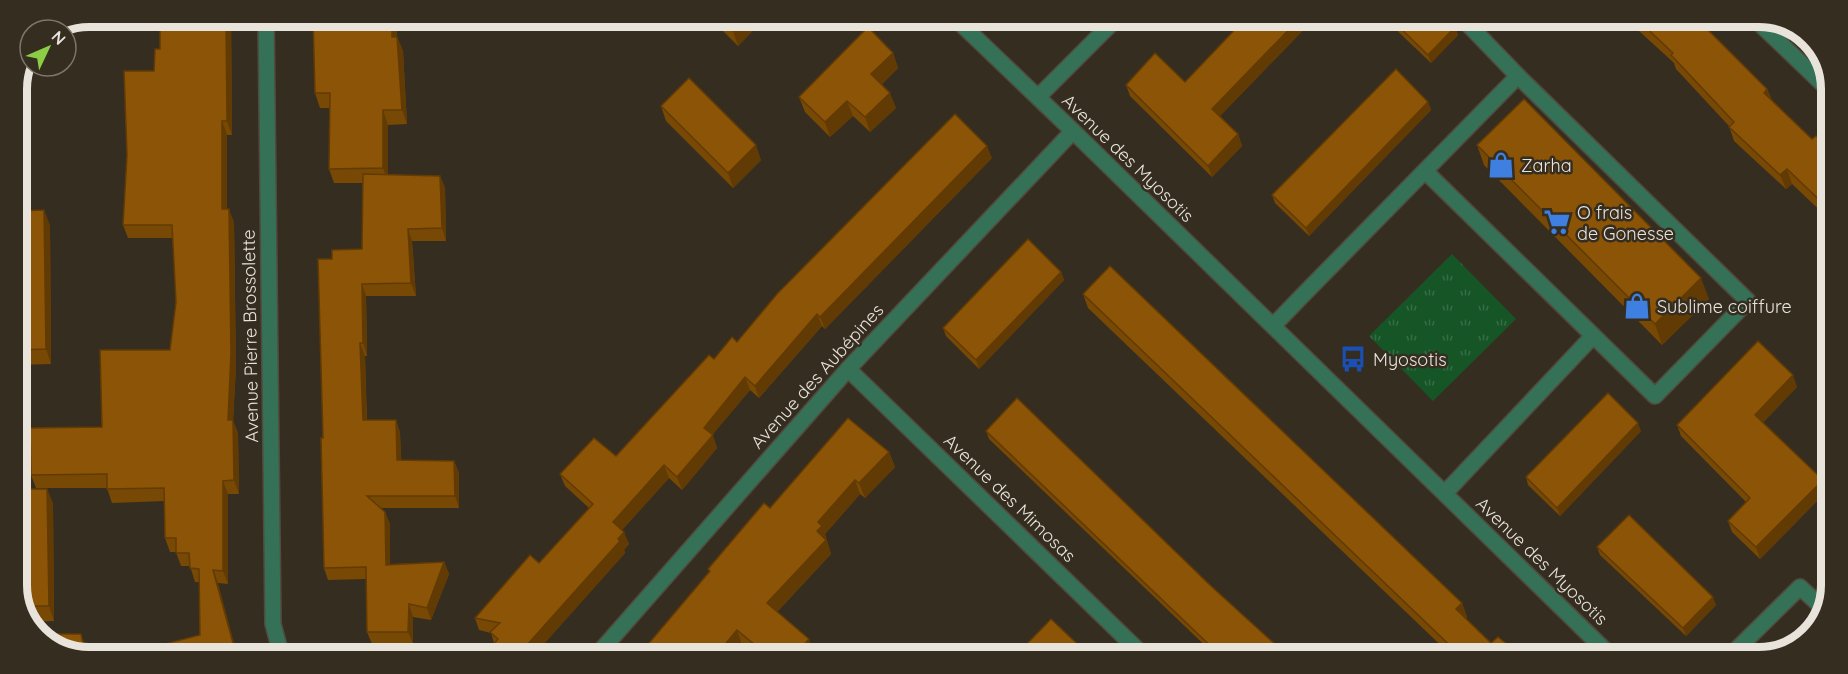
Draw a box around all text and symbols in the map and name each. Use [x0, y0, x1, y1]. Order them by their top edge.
north arrow [18, 18, 78, 78]
text: N [48, 26, 70, 49]
street label: Avenue des Myosotis [1057, 89, 1199, 227]
shop icon: Zarha [1486, 150, 1516, 180]
place label: Zarha [1521, 154, 1572, 177]
place label: O frais de Gonesse [1577, 201, 1674, 245]
supermarket icon: O frais de Gonesse [1542, 207, 1572, 237]
street label: Avenue Pierre Brossolette [237, 229, 263, 443]
shop icon: Sublime coiffure [1622, 291, 1652, 321]
place label: Sublime coiffure [1657, 295, 1792, 318]
street label: Avenue des Aubépines [746, 299, 888, 453]
bus stop icon: Myosotis [1338, 344, 1368, 374]
place label: Myosotis [1373, 348, 1447, 371]
street label: Avenue des Mimosas [939, 429, 1081, 567]
street label: Avenue des Myosotis [1471, 492, 1613, 630]

